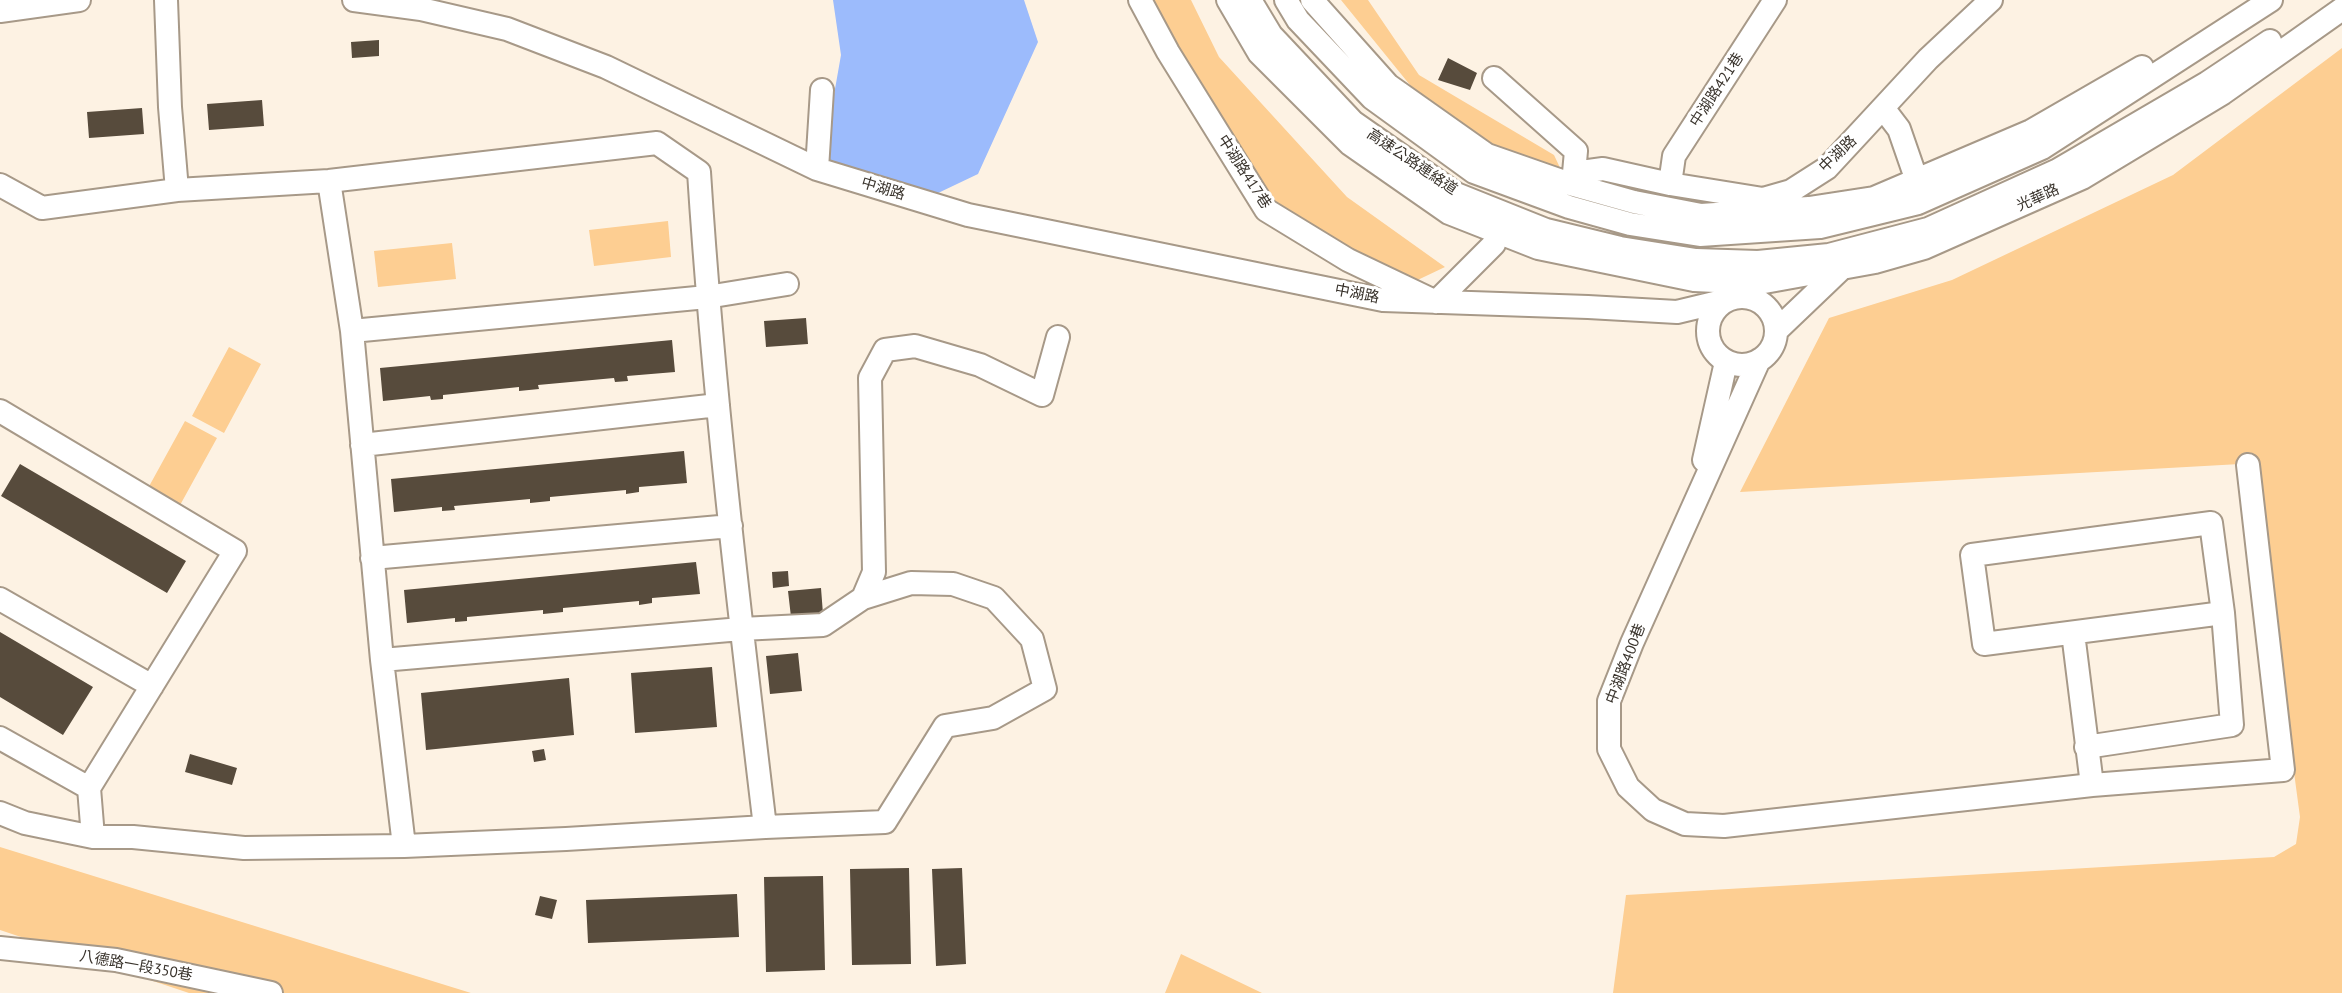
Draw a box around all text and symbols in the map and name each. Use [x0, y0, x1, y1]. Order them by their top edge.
street label: 中湖路421巷 [1686, 50, 1748, 130]
street label: 高速公路連絡道 [1363, 125, 1461, 199]
street label: 中湖路417巷 [1213, 132, 1275, 212]
street label: 中湖路 [1816, 132, 1860, 176]
street label: 中湖路 [859, 174, 907, 204]
street label: 光華路 [2014, 181, 2062, 215]
street label: 中湖路 [1333, 281, 1381, 307]
street label: 中湖路400巷 [1602, 621, 1650, 707]
street label: 八德路一段350巷 [78, 947, 194, 985]

